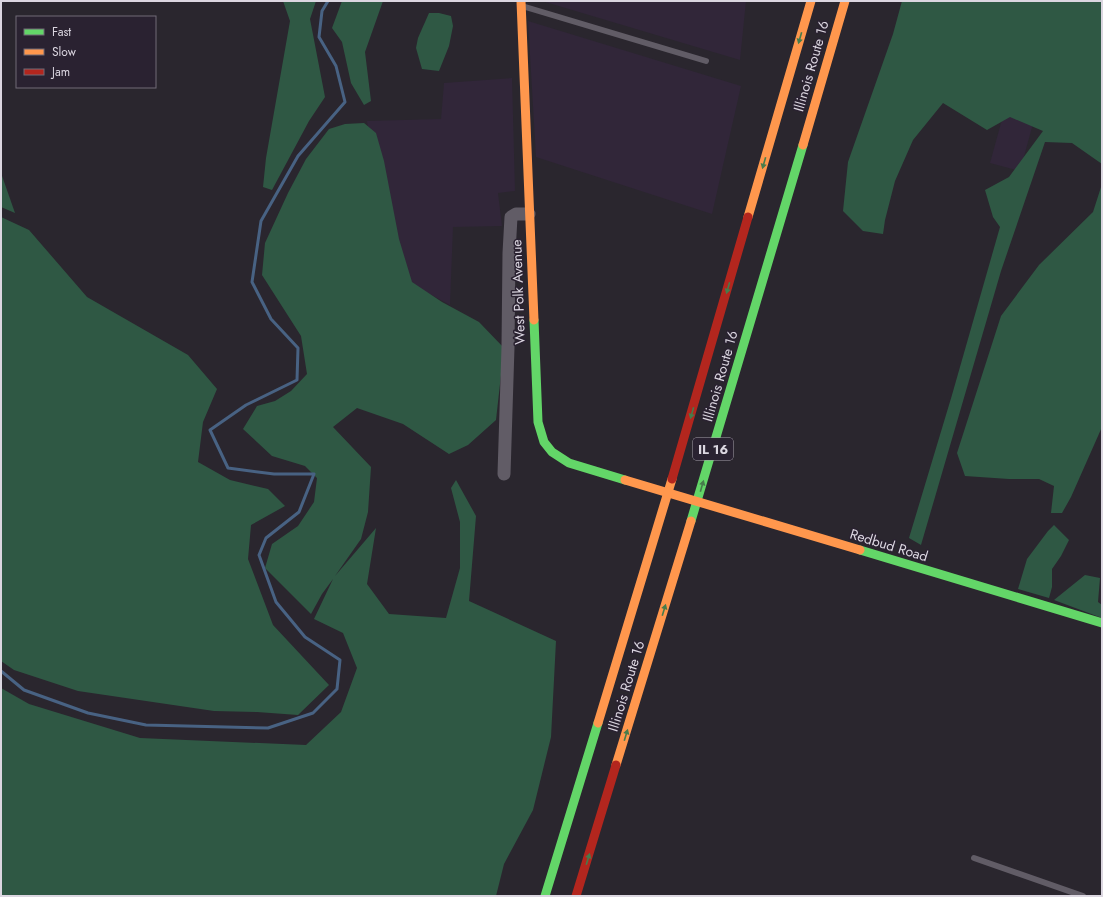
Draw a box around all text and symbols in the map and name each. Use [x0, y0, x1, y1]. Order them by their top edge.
legend [16, 16, 156, 88]
street label: Illinois Route 16 [788, 18, 834, 114]
text: Fast [52, 23, 71, 41]
one-way arrow [797, 33, 803, 45]
text: Slow [52, 43, 77, 61]
text: Jam [50, 63, 70, 81]
one-way arrow [761, 158, 767, 170]
street label: West Polk Avenue [506, 239, 530, 345]
one-way arrow [725, 283, 731, 295]
street label: Illinois Route 16 [697, 328, 743, 424]
one-way arrow [689, 407, 695, 419]
road number: IL 16 [693, 438, 733, 460]
one-way arrow [699, 480, 705, 492]
street label: Redbud Road [847, 524, 931, 566]
one-way arrow [661, 604, 667, 616]
street label: Illinois Route 16 [603, 638, 649, 734]
one-way arrow [623, 728, 629, 740]
one-way arrow [585, 852, 591, 864]

